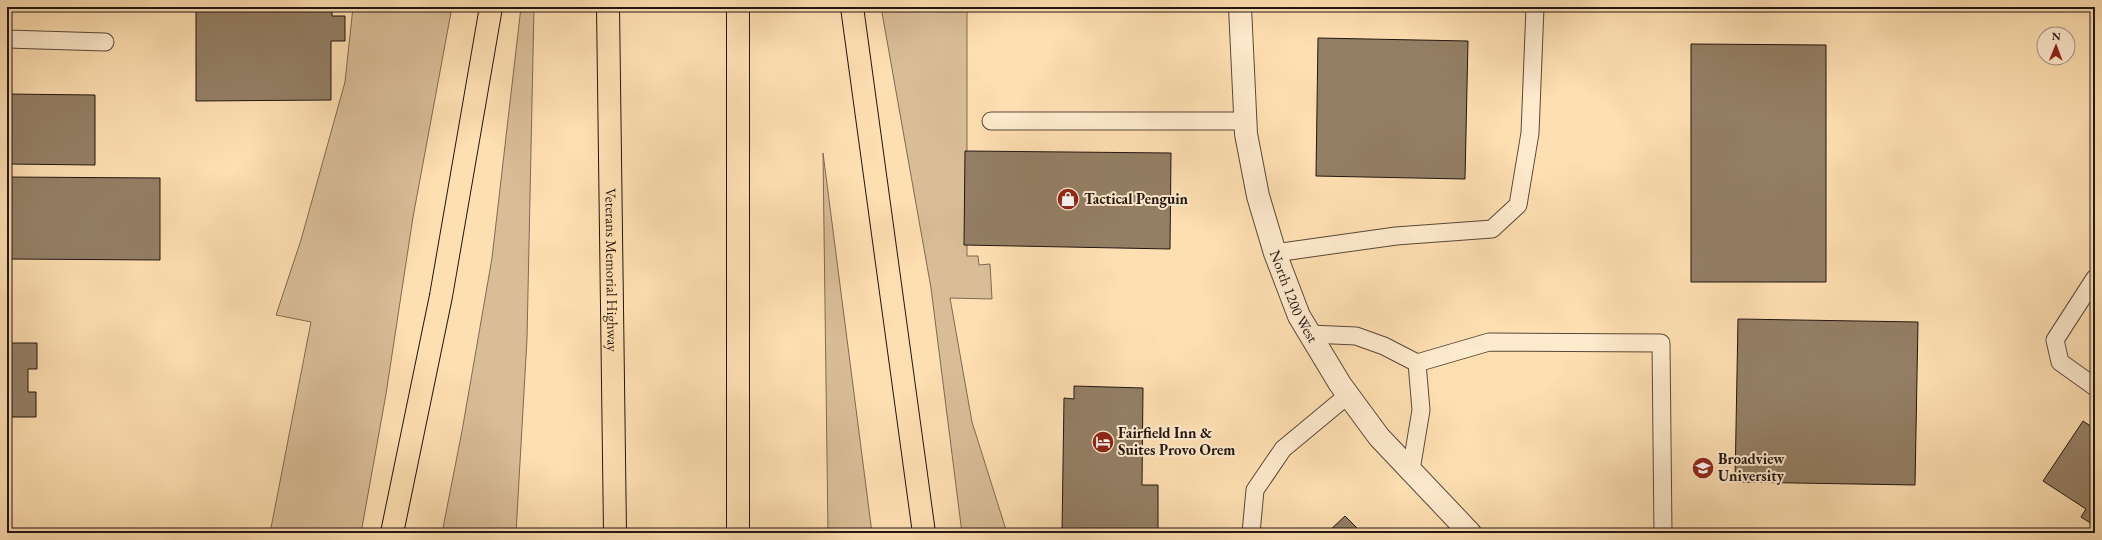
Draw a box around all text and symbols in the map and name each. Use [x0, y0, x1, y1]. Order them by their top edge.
north arrow [2036, 26, 2076, 66]
text: N [2052, 29, 2061, 43]
shop icon: Tactical Penguin [1055, 186, 1081, 212]
street label: Veterans Memorial Highway [601, 188, 623, 352]
place label: Tactical Penguin [1084, 189, 1189, 208]
street label: North 1200 West [1266, 247, 1323, 346]
place label: Fairfield Inn & Suites Provo Orem [1118, 423, 1235, 459]
hotel icon: Fairfield Inn & Suites Provo Orem [1090, 429, 1116, 455]
place label: Broadview University [1718, 449, 1785, 485]
school or university icon: Broadview University [1690, 455, 1716, 481]

